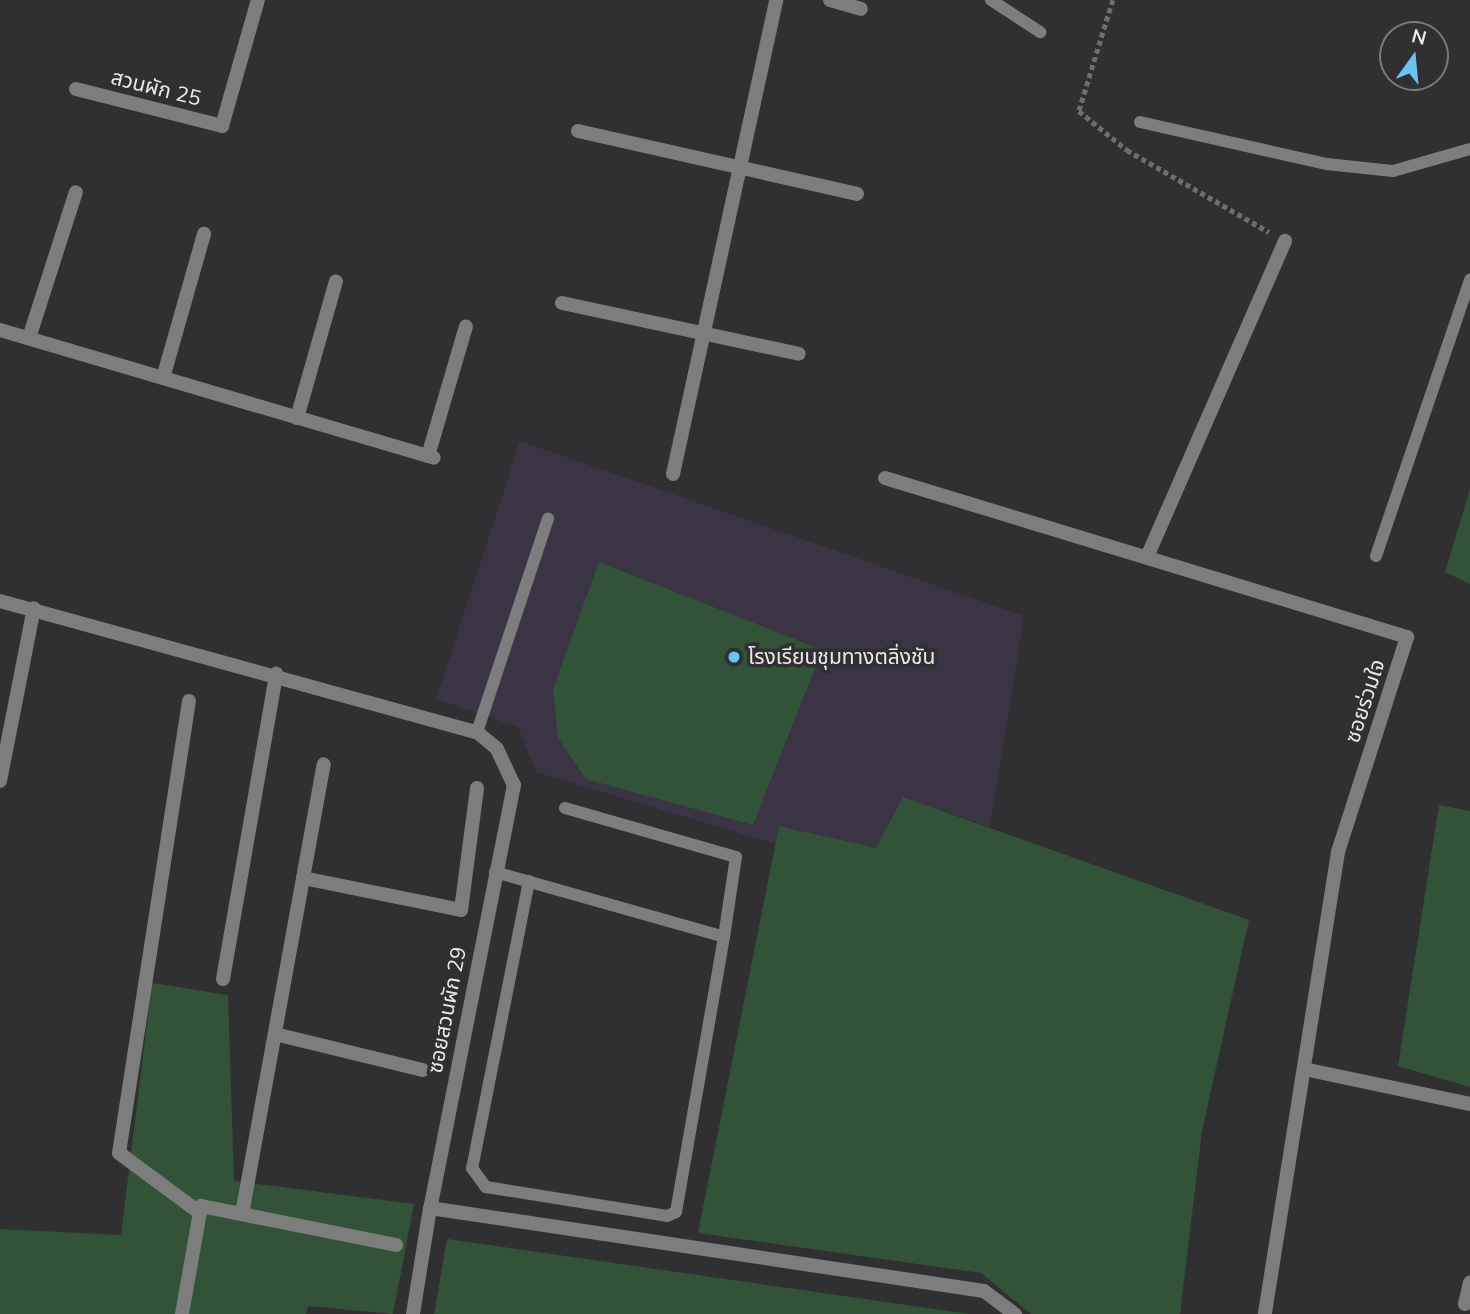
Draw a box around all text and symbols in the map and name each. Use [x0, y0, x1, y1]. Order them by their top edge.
north arrow [1379, 21, 1449, 91]
text: N [1409, 23, 1429, 52]
street label: สวนผัก 25 [108, 65, 204, 111]
place label: โรงเรียนชุมทางตลิ่งชัน [748, 644, 935, 670]
marker: โรงเรียนชุมทางตลิ่งชัน [726, 649, 742, 665]
street label: ซอยร่วมใจ [1340, 656, 1390, 746]
street label: ซอยสวนผัก 29 [422, 945, 472, 1075]

